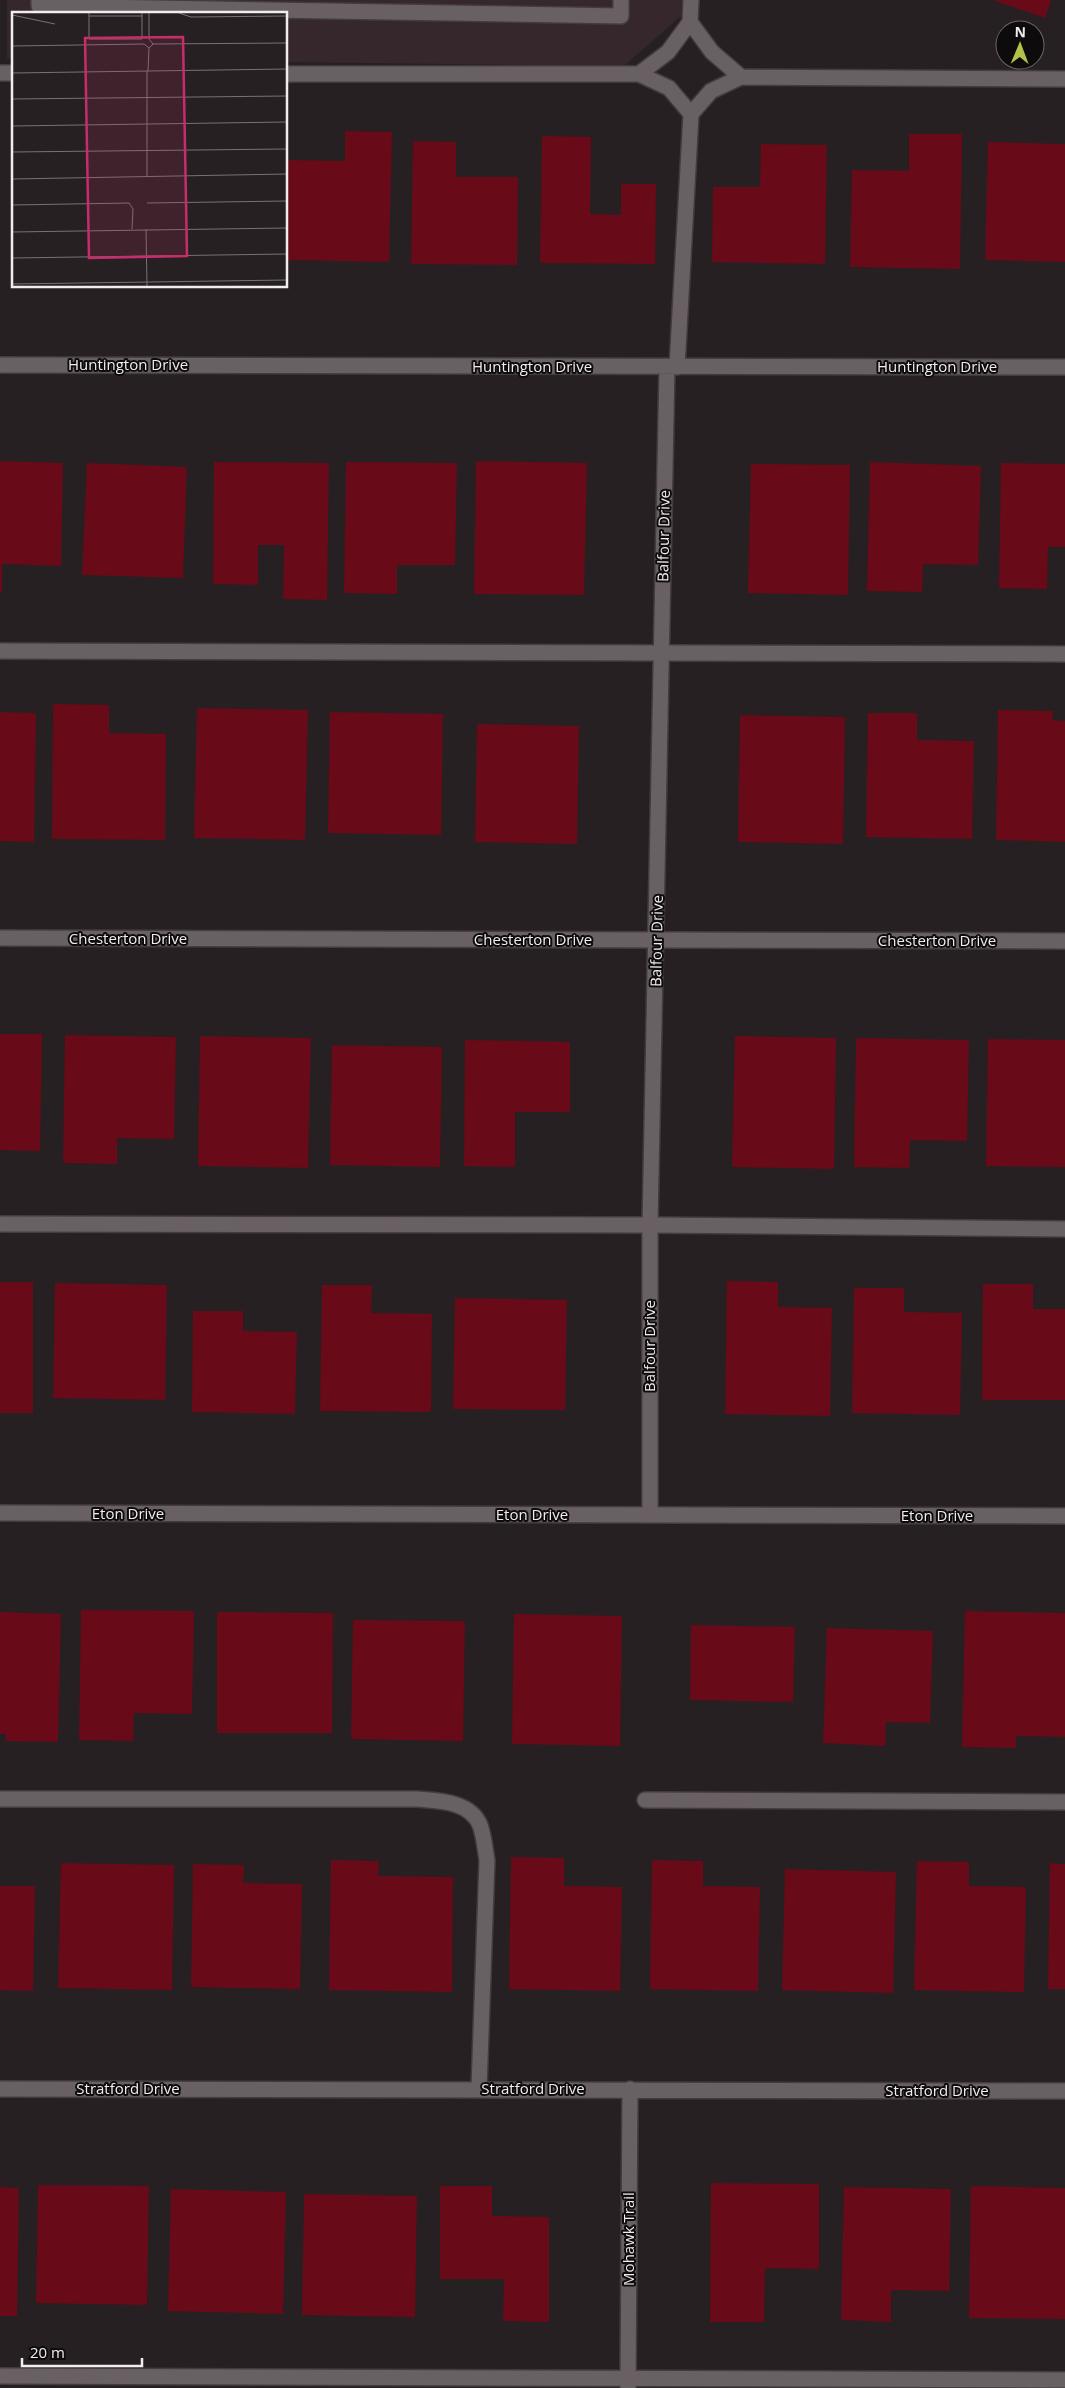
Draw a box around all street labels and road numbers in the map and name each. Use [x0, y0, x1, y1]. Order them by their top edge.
street label: Huntington Drive [68, 354, 188, 374]
street label: Huntington Drive [472, 356, 592, 376]
street label: Huntington Drive [877, 356, 997, 376]
street label: Balfour Drive [652, 490, 674, 582]
street label: Balfour Drive [645, 895, 667, 987]
street label: Chesterton Drive [69, 928, 187, 948]
street label: Chesterton Drive [474, 929, 592, 949]
street label: Chesterton Drive [878, 930, 996, 950]
street label: Balfour Drive [639, 1300, 659, 1392]
street label: Eton Drive [92, 1503, 164, 1523]
street label: Eton Drive [496, 1504, 568, 1524]
street label: Eton Drive [901, 1505, 973, 1525]
street label: Stratford Drive [76, 2078, 180, 2098]
street label: Stratford Drive [481, 2078, 585, 2098]
street label: Stratford Drive [885, 2080, 989, 2100]
street label: Mohawk Trail [618, 2192, 638, 2286]

